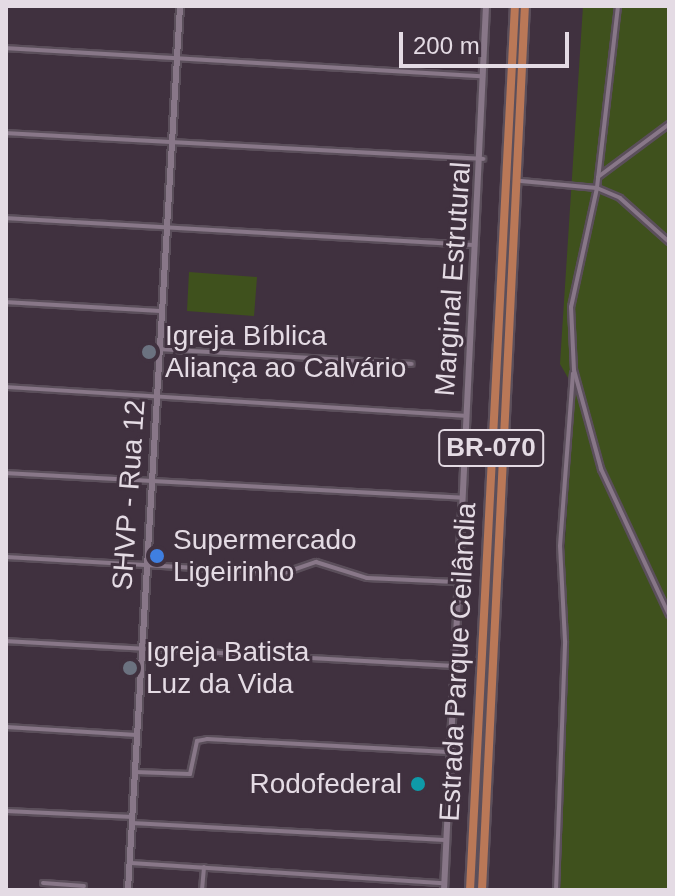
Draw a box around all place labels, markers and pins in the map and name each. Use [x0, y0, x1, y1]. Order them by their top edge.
place label: Igreja Bíblica Aliança ao Calvário [165, 319, 406, 385]
marker: Igreja Bíblica Aliança ao Calvário [140, 343, 158, 361]
place label: Supermercado Ligeirinho [173, 523, 357, 589]
marker: Supermercado Ligeirinho [148, 547, 166, 565]
place label: Igreja Batista Luz da Vida [146, 635, 309, 701]
marker: Igreja Batista Luz da Vida [121, 659, 139, 677]
place label: Rodofederal [249, 767, 402, 801]
marker: Rodofederal [409, 775, 427, 793]

